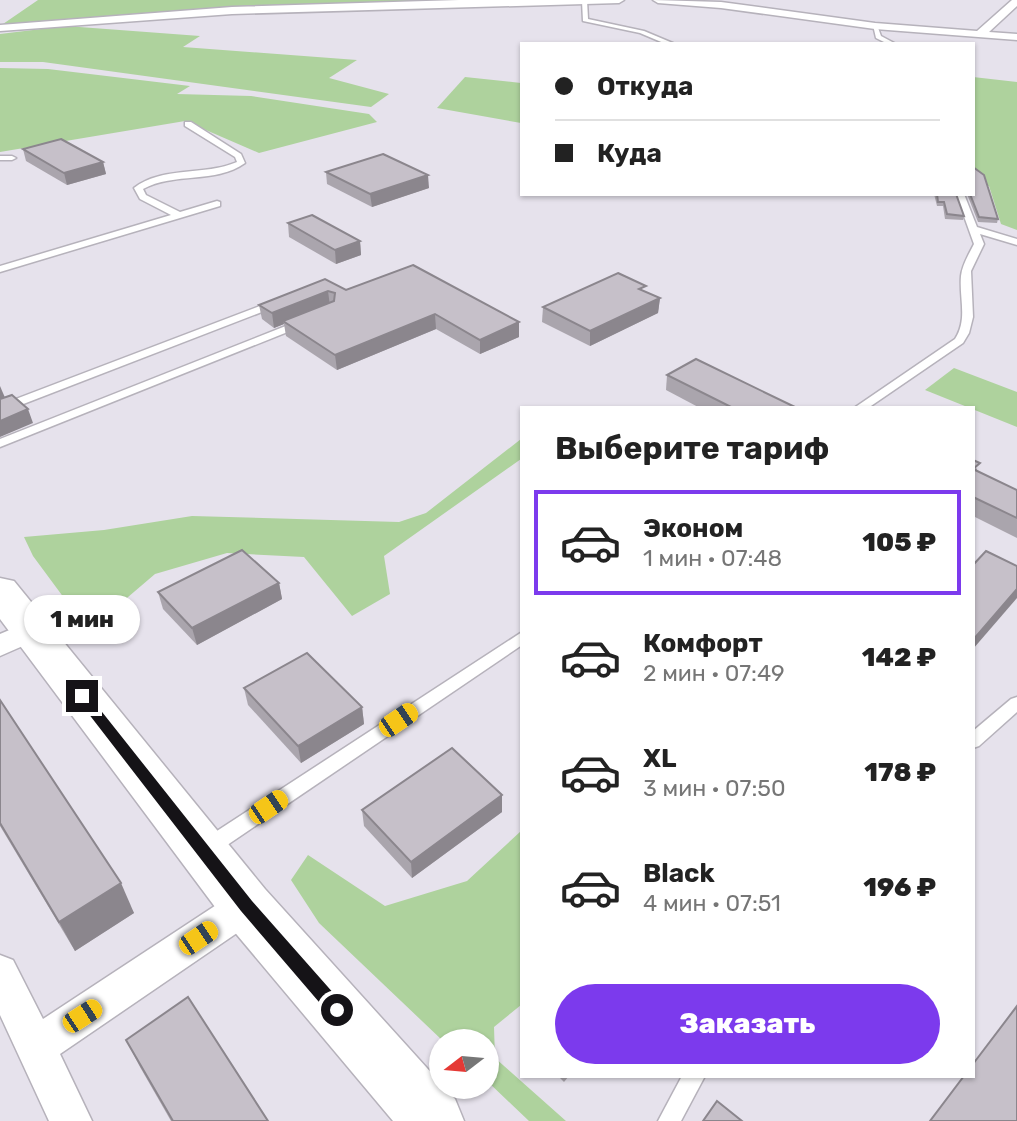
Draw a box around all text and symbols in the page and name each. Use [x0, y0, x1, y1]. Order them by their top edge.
text: Откуда [597, 71, 693, 102]
text: Куда [597, 138, 662, 169]
text: Выберите тариф [555, 429, 829, 467]
icon: car [559, 511, 622, 574]
text: Эконом [643, 513, 743, 544]
text: 105 ₽ [862, 527, 936, 558]
text: 1 мин · 07:48 [643, 544, 782, 572]
callout: 1 мин [24, 594, 140, 644]
text: 1 мин [50, 605, 114, 633]
icon: car [559, 626, 622, 689]
text: Комфорт [643, 628, 763, 659]
text: 142 ₽ [862, 642, 936, 673]
text: 2 мин · 07:49 [643, 659, 785, 687]
route end [66, 680, 98, 712]
car [375, 700, 422, 740]
icon: car [559, 741, 622, 804]
text: XL [643, 743, 676, 774]
text: 178 ₽ [864, 757, 936, 788]
text: 3 мин · 07:50 [643, 774, 786, 802]
car [245, 787, 292, 827]
icon: car [559, 856, 622, 919]
text: Black [643, 858, 715, 889]
text: 196 ₽ [863, 872, 936, 903]
text: 4 мин · 07:51 [643, 889, 781, 917]
car [175, 918, 222, 958]
button: Заказать [555, 984, 940, 1064]
route start [321, 994, 353, 1026]
car [59, 996, 106, 1036]
north arrow [429, 1029, 499, 1099]
map controls [429, 1029, 499, 1099]

